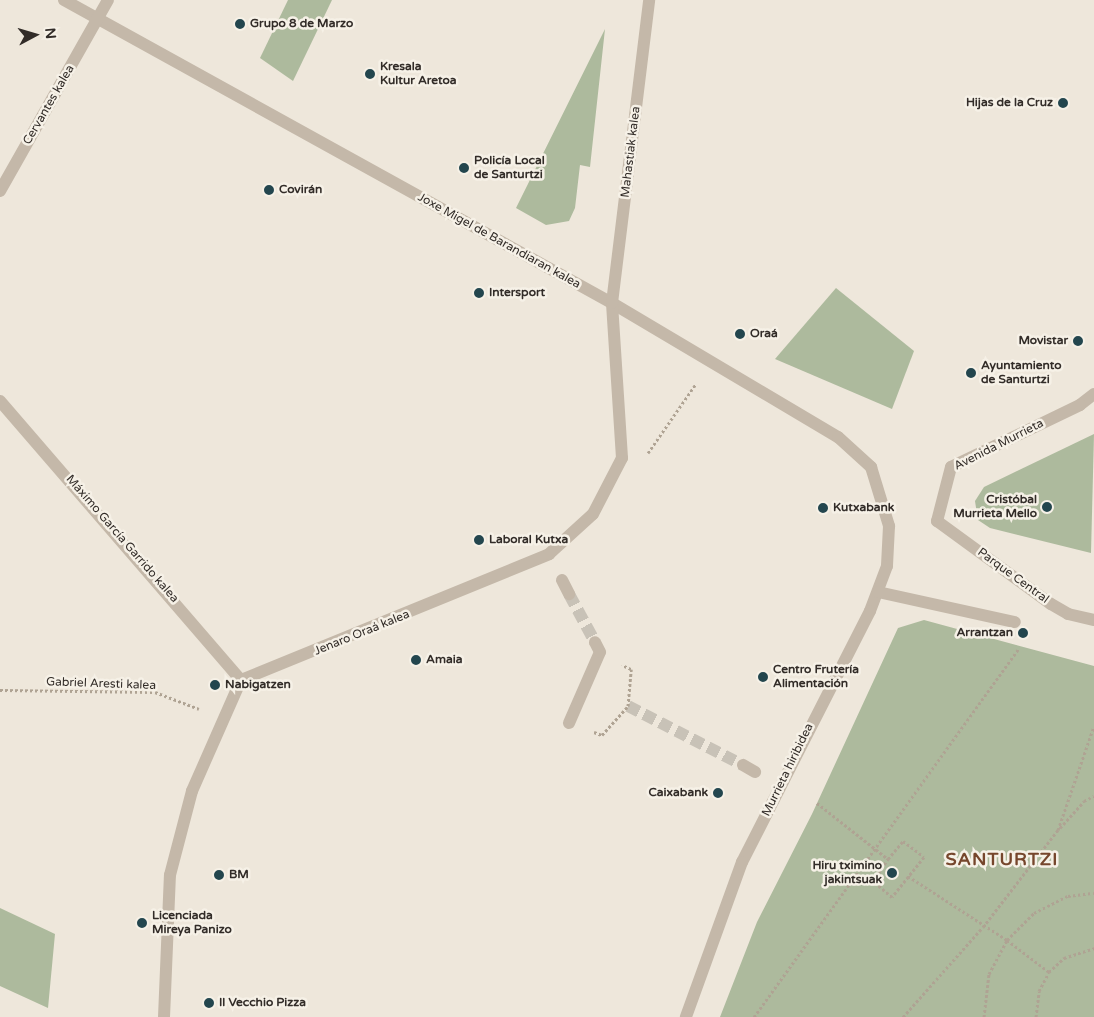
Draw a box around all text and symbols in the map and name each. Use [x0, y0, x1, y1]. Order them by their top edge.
north arrow [10, 10, 60, 60]
place label: Grupo 8 de Marzo [250, 17, 353, 31]
marker: Grupo 8 de Marzo [234, 18, 246, 30]
text: N [41, 27, 59, 40]
place label: Kresala Kultur Aretoa [380, 60, 457, 88]
street label: Cervantes kalea [20, 63, 78, 147]
marker: Kresala Kultur Aretoa [364, 68, 376, 80]
place label: Hijas de la Cruz [966, 96, 1053, 110]
marker: Hijas de la Cruz [1057, 97, 1069, 109]
street label: Mahastiak kalea [618, 106, 644, 198]
place label: Policía Local de Santurtzi [474, 154, 545, 182]
marker: Policía Local de Santurtzi [458, 162, 470, 174]
place label: Covirán [279, 183, 322, 197]
marker: Covirán [263, 184, 275, 196]
street label: Joxe Migel de Barandiaran kalea [415, 190, 583, 292]
place label: Intersport [489, 286, 545, 300]
marker: Intersport [473, 287, 485, 299]
place label: Oraá [750, 327, 778, 341]
marker: Oraá [734, 328, 746, 340]
place label: Movistar [1018, 334, 1068, 348]
marker: Movistar [1072, 335, 1084, 347]
place label: Ayuntamiento de Santurtzi [981, 359, 1062, 387]
marker: Ayuntamiento de Santurtzi [965, 367, 977, 379]
street label: Avenida Murrieta [952, 416, 1046, 474]
street label: Máximo García Garrido kalea [63, 472, 181, 606]
place label: Cristóbal Murrieta Mello [953, 493, 1037, 521]
place label: Kutxabank [833, 501, 894, 515]
marker: Cristóbal Murrieta Mello [1041, 501, 1053, 513]
marker: Kutxabank [817, 502, 829, 514]
place label: Laboral Kutxa [489, 533, 568, 547]
marker: Laboral Kutxa [473, 534, 485, 546]
street label: Parque Central [974, 545, 1052, 607]
street label: Jenaro Oraá kalea [312, 607, 412, 659]
place label: Arrantzan [956, 626, 1013, 640]
marker: Arrantzan [1017, 627, 1029, 639]
place label: Amaia [426, 653, 462, 667]
marker: Amaia [410, 654, 422, 666]
place label: Centro Frutería Alimentación [773, 663, 859, 691]
marker: Centro Frutería Alimentación [757, 671, 769, 683]
street label: Gabriel Aresti kalea [46, 675, 156, 693]
place label: Nabigatzen [225, 678, 291, 692]
marker: Nabigatzen [209, 679, 221, 691]
street label: Murrieta hiribidea [759, 721, 817, 819]
place label: Caixabank [649, 786, 708, 800]
marker: Caixabank [712, 787, 724, 799]
district label: SANTURTZI [944, 848, 1060, 870]
place label: Hiru tximino jakintsuak [812, 859, 882, 887]
marker: Hiru tximino jakintsuak [886, 867, 898, 879]
place label: BM [229, 868, 249, 882]
marker: BM [213, 869, 225, 881]
place label: Licenciada Mireya Panizo [152, 909, 232, 937]
marker: Licenciada Mireya Panizo [136, 917, 148, 929]
place label: Il Vecchio Pizza [219, 996, 306, 1010]
marker: Il Vecchio Pizza [203, 997, 215, 1009]

